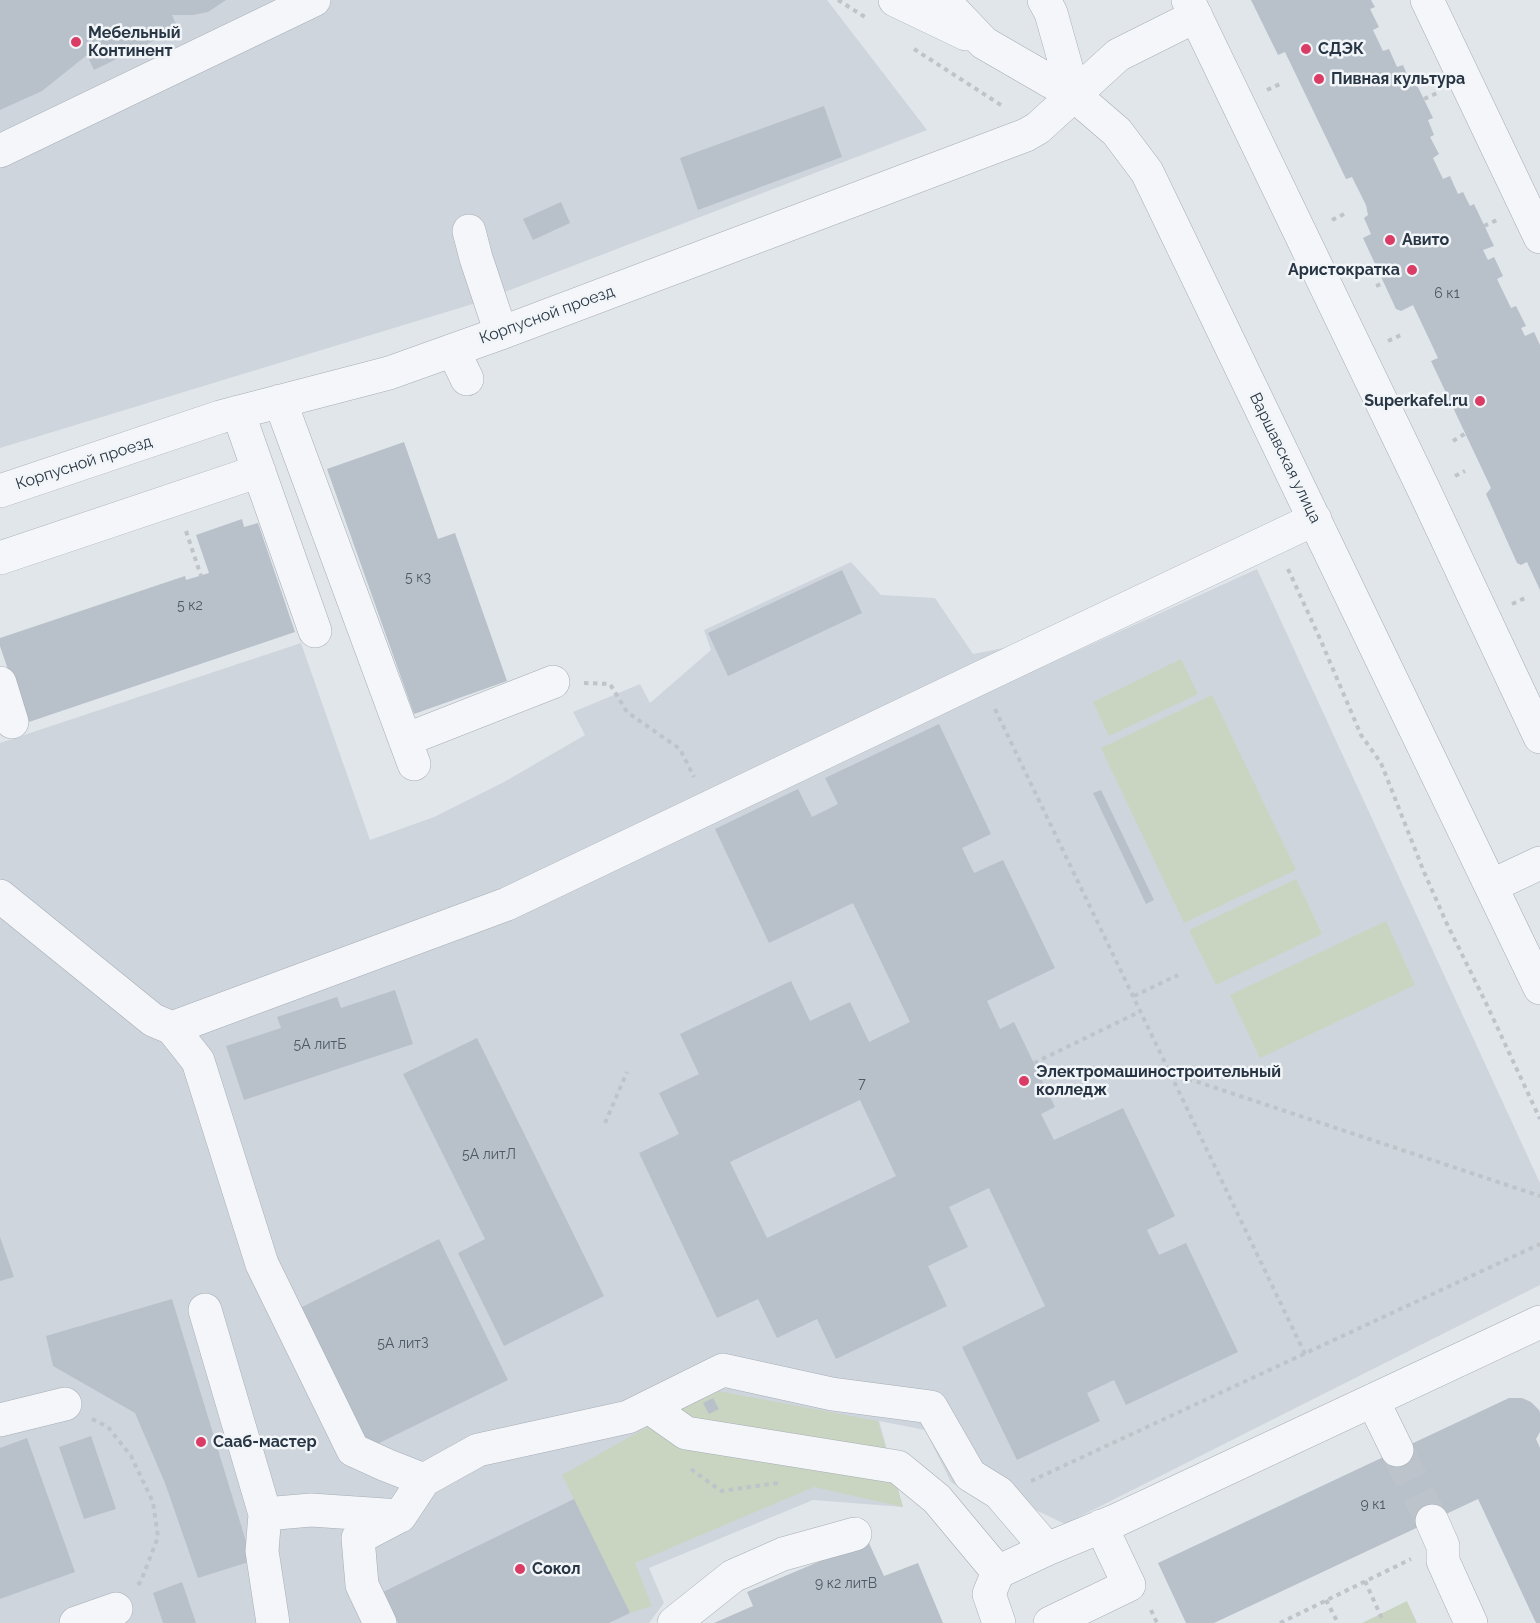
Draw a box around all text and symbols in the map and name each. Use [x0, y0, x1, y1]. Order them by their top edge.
place label: Мебельный Континент [88, 23, 180, 61]
marker: Мебельный Континент [69, 35, 83, 49]
place label: СДЭК [1318, 39, 1364, 59]
marker: СДЭК [1299, 42, 1313, 56]
place label: Пивная культура [1331, 69, 1465, 89]
marker: Пивная культура [1312, 72, 1326, 86]
place label: Авито [1402, 230, 1449, 250]
marker: Авито [1383, 233, 1397, 247]
place label: Аристократка [1288, 260, 1400, 280]
marker: Аристократка [1405, 263, 1419, 277]
street label: Корпусной проезд [477, 282, 617, 348]
house number: 6 к1 [1434, 286, 1460, 302]
street label: Варшавская улица [1245, 390, 1325, 526]
place label: Superkafel.ru [1364, 391, 1468, 411]
marker: Superkafel.ru [1473, 394, 1487, 408]
street label: Корпусной проезд [13, 432, 155, 494]
house number: 5 к3 [405, 570, 431, 586]
house number: 5 к2 [177, 598, 203, 614]
house number: 5А литБ [294, 1037, 346, 1053]
place label: Электромашиностроительный колледж [1036, 1062, 1281, 1100]
marker: Электромашиностроительный колледж [1017, 1074, 1031, 1088]
house number: 7 [858, 1076, 866, 1092]
house number: 5А литЛ [462, 1147, 516, 1163]
house number: 5А литЗ [377, 1336, 429, 1352]
place label: Сааб-мастер [213, 1432, 317, 1452]
marker: Сааб-мастер [194, 1435, 208, 1449]
house number: 9 к1 [1360, 1497, 1386, 1513]
place label: Сокол [532, 1559, 581, 1579]
marker: Сокол [513, 1562, 527, 1576]
house number: 9 к2 литВ [815, 1576, 877, 1592]

